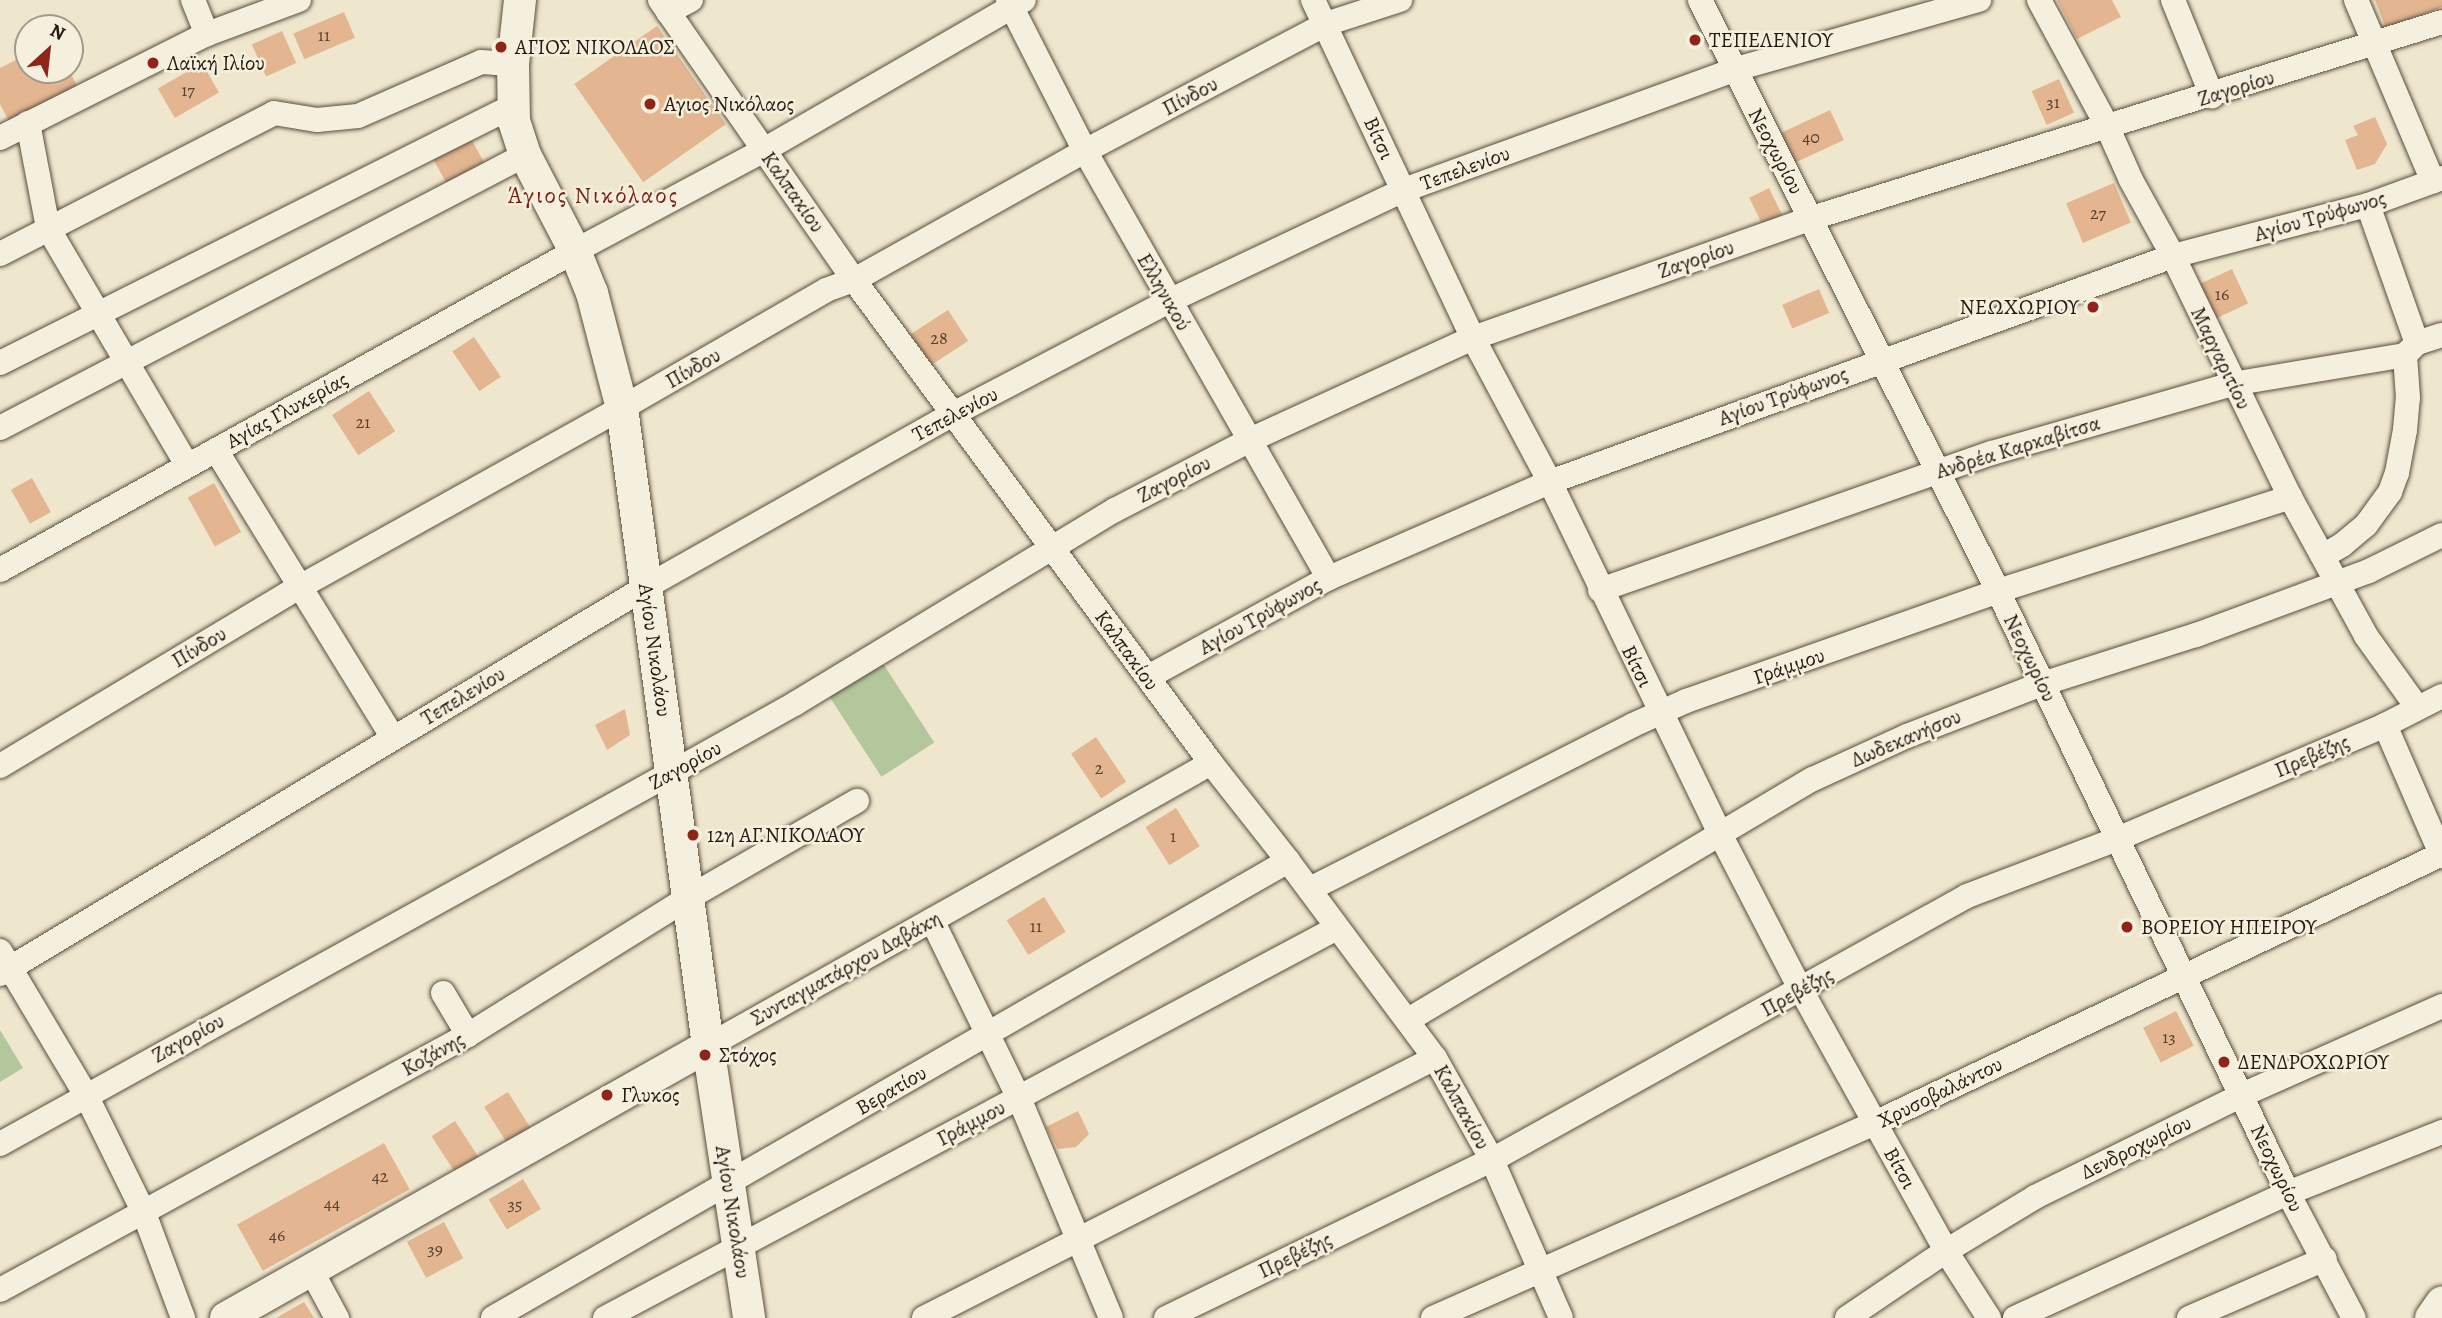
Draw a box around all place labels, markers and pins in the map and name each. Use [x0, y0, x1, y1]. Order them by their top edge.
place label: ΤΕΠΕΛΕΝΙΟΥ [1709, 27, 1833, 53]
marker: ΤΕΠΕΛΕΝΙΟΥ [1687, 32, 1703, 48]
place label: ΑΓΙΟΣ ΝΙΚΟΛΑΟΣ [515, 34, 675, 60]
marker: ΑΓΙΟΣ ΝΙΚΟΛΑΟΣ [493, 39, 509, 55]
place label: Λαϊκή Ιλίου [167, 50, 265, 76]
marker: Λαϊκή Ιλίου [145, 55, 161, 71]
place label: Αγιος Νικόλαος [664, 91, 794, 117]
marker: Αγιος Νικόλαος [642, 96, 658, 112]
place label: ΝΕΩΧΩΡΙΟΥ [1960, 294, 2079, 320]
marker: ΝΕΩΧΩΡΙΟΥ [2085, 299, 2101, 315]
place label: 12η ΑΓ.ΝΙΚΟΛΑΟΥ [707, 822, 864, 848]
marker: 12η ΑΓ.ΝΙΚΟΛΑΟΥ [685, 827, 701, 843]
place label: ΒΟΡΕΙΟΥ ΗΠΕΙΡΟΥ [2141, 914, 2317, 940]
marker: ΒΟΡΕΙΟΥ ΗΠΕΙΡΟΥ [2119, 919, 2135, 935]
place label: Στόχος [719, 1042, 777, 1068]
marker: Στόχος [697, 1047, 713, 1063]
place label: ΔΕΝΔΡΟΧΩΡΙΟΥ [2238, 1049, 2389, 1075]
marker: ΔΕΝΔΡΟΧΩΡΙΟΥ [2216, 1054, 2232, 1070]
place label: Γλυκος [621, 1082, 680, 1108]
marker: Γλυκος [599, 1087, 615, 1103]

